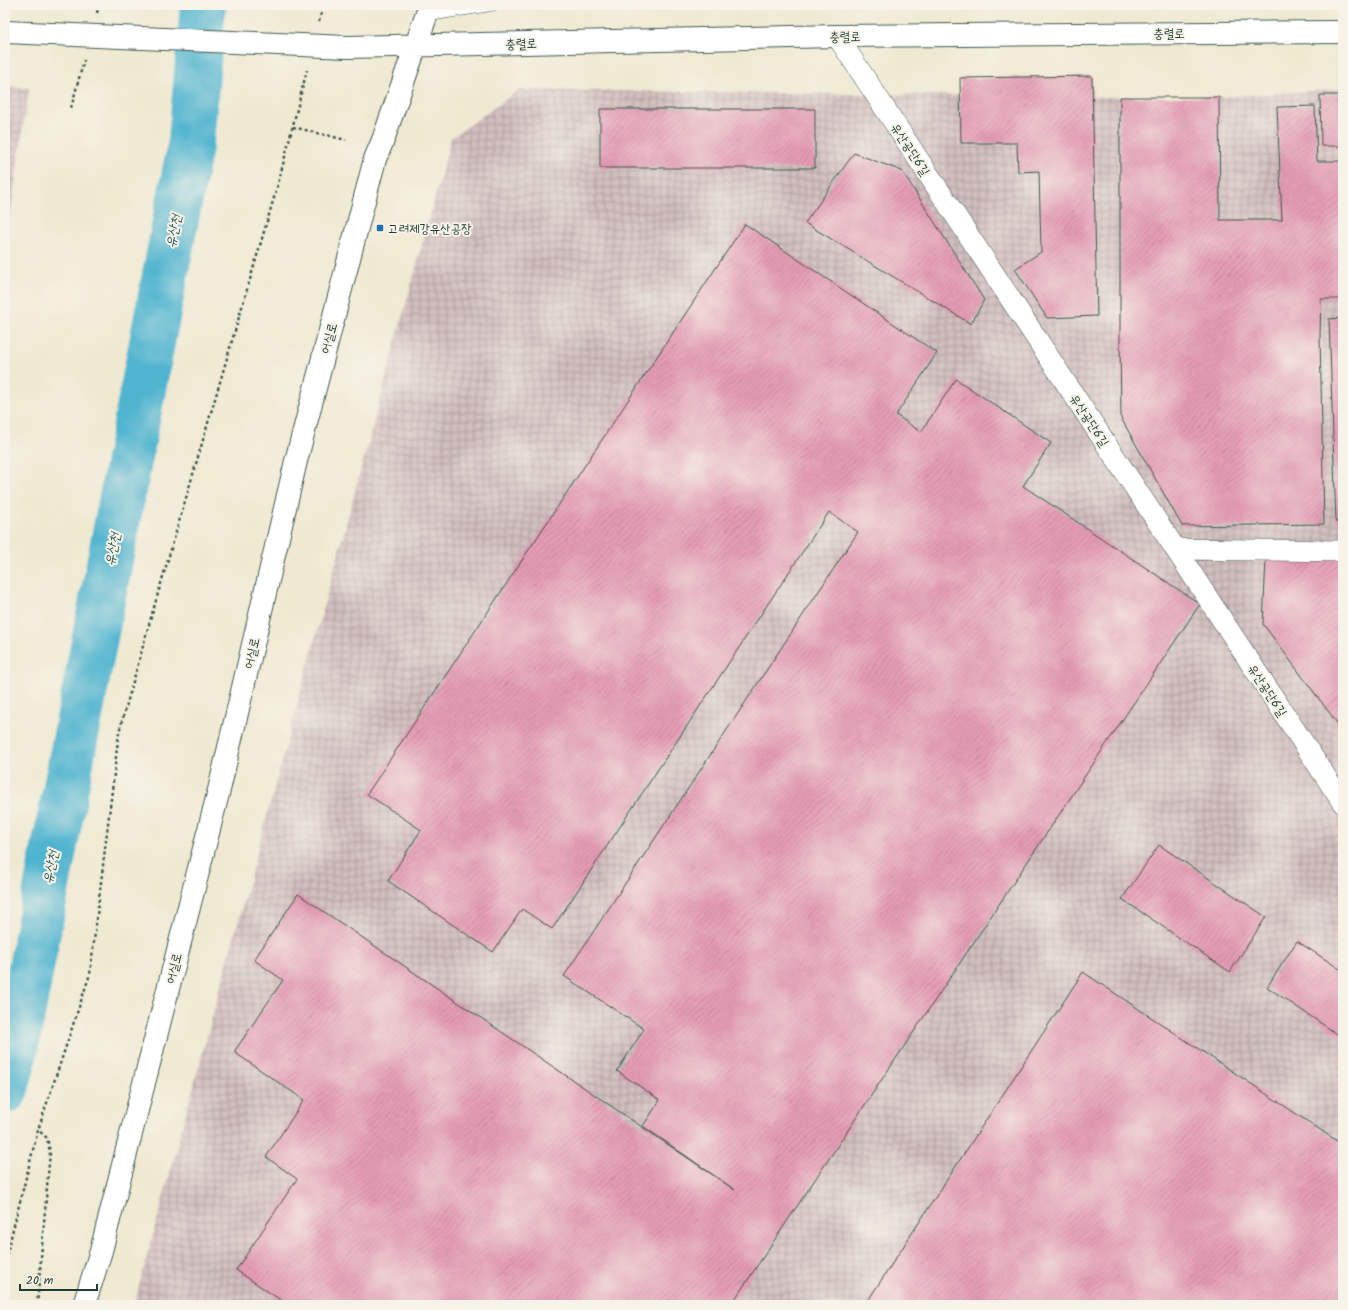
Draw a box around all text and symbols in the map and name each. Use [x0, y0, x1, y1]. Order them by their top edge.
street label: 충렬로 [1153, 24, 1185, 45]
street label: 충렬로 [829, 27, 861, 48]
street label: 충렬로 [505, 33, 537, 56]
street label: 유산공단6길 [885, 119, 935, 181]
water label: 유산천 [160, 211, 188, 250]
place label: 고려제강유산공장 [388, 219, 472, 240]
marker: 고려제강유산공장 [375, 223, 385, 233]
street label: 어실로 [315, 321, 344, 356]
street label: 유산공단6길 [1064, 390, 1114, 452]
water label: 유산천 [99, 529, 127, 568]
street label: 어실로 [239, 636, 266, 671]
street label: 유산공단6길 [1242, 660, 1292, 722]
water label: 유산천 [37, 847, 65, 886]
street label: 어실로 [160, 951, 188, 986]
scale bar [20, 1266, 97, 1292]
text: 20 m [26, 1271, 54, 1290]

